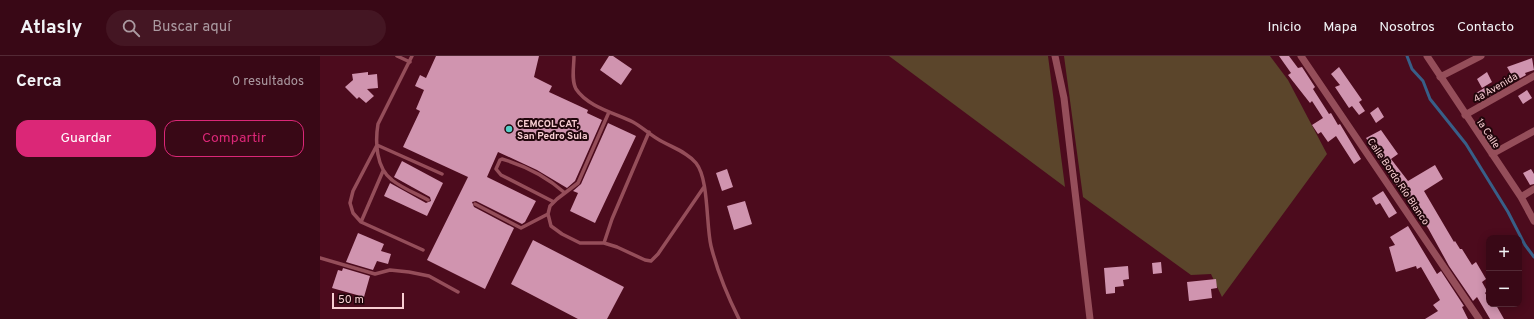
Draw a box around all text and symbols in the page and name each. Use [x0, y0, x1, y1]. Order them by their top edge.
search box [106, 10, 386, 46]
text: Atlasly [20, 16, 82, 40]
icon: search [120, 17, 142, 39]
text: Buscar aquí [152, 18, 231, 37]
text: Inicio [1268, 19, 1301, 36]
text: Mapa [1323, 19, 1357, 36]
text: Nosotros [1379, 19, 1435, 36]
text: Contacto [1457, 19, 1514, 36]
street label: 4a Avenida [1471, 70, 1520, 106]
text: Cerca [16, 71, 62, 93]
text: 0 resultados [232, 74, 304, 90]
street label: 1a Calle [1473, 116, 1502, 151]
place label: CEMCOL CAT, San Pedro Sula [517, 118, 588, 143]
button: Guardar [16, 120, 156, 157]
button: Compartir [164, 120, 304, 157]
marker: CEMCOL CAT, San Pedro Sula [504, 124, 514, 134]
street label: Calle Bordo Río Blanco [1364, 136, 1432, 228]
map controls [1486, 235, 1522, 307]
button: + [1486, 235, 1522, 271]
button: − [1486, 271, 1522, 307]
scale bar [332, 291, 404, 310]
text: 50 m [338, 293, 364, 307]

